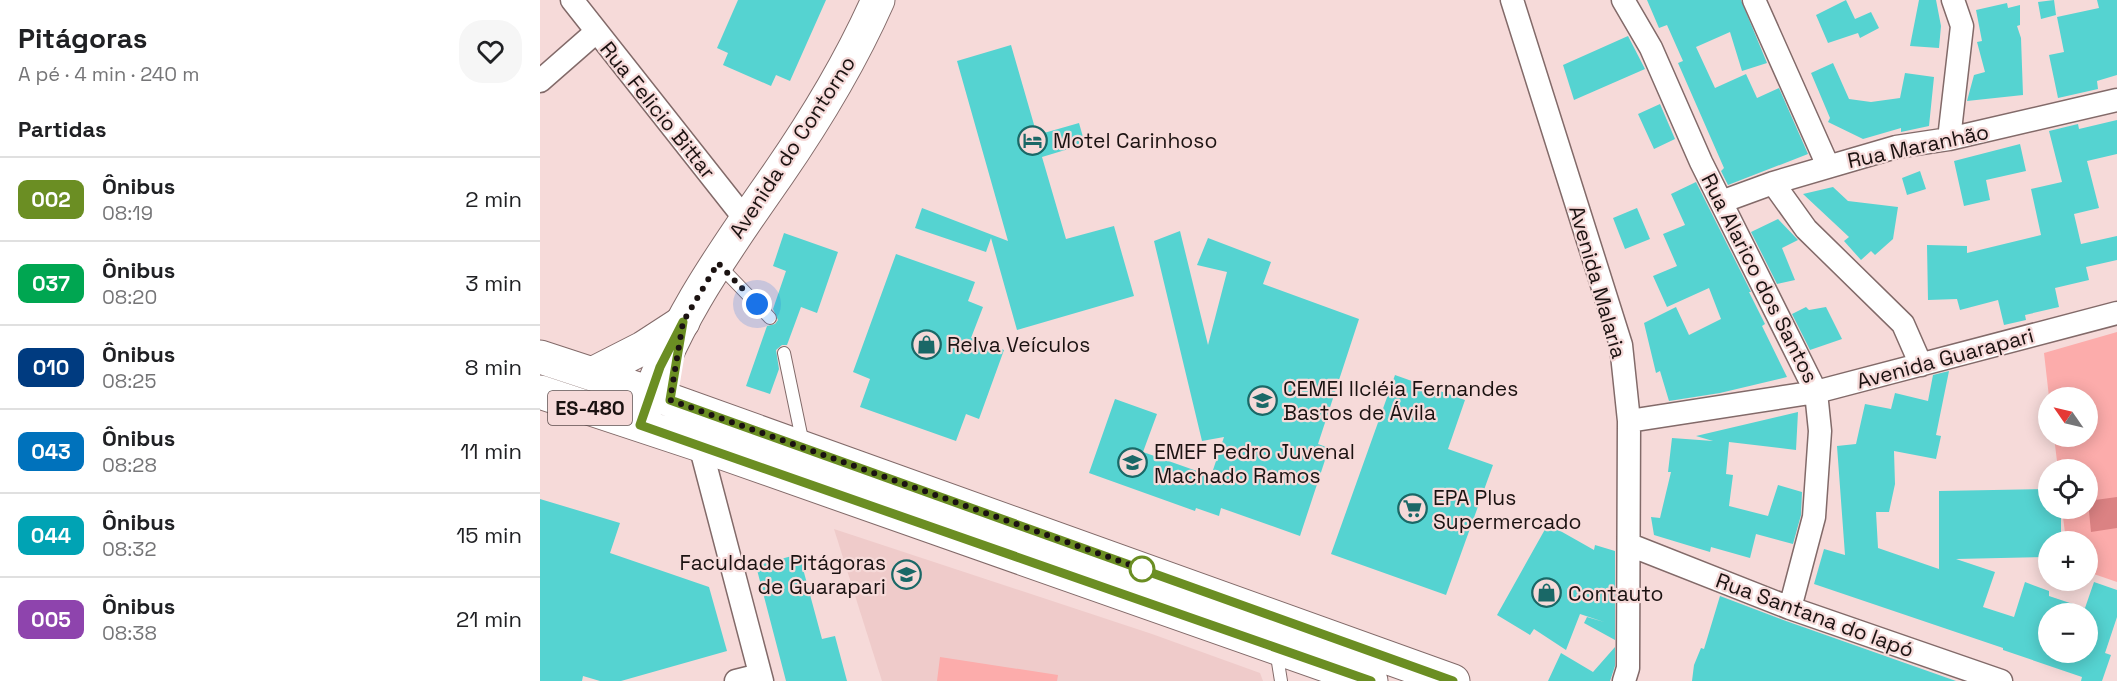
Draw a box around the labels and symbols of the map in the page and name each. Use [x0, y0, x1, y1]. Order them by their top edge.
street label: Rua Felicio Bittar [594, 36, 722, 184]
street label: Avenida do Contorno [723, 51, 861, 243]
street label: Rua Maranhão [1845, 118, 1991, 174]
hotel icon: Motel Carinhoso [1016, 124, 1048, 156]
place label: Motel Carinhoso [1053, 127, 1217, 154]
street label: Rua Alarico dos Santos [1695, 169, 1825, 387]
street label: Avenida Malaria [1563, 202, 1633, 362]
your location [742, 289, 772, 319]
street label: Avenida Guarapari [1853, 321, 2037, 395]
shop icon: Relva Veículos [910, 328, 942, 360]
place label: Relva Veículos [947, 331, 1090, 358]
place label: CEMEI Ilcléia Fernandes Bastos de Ávila [1283, 375, 1518, 426]
school or university icon: CEMEI Ilcléia Fernandes Bastos de Ávila [1246, 384, 1278, 416]
north arrow [2038, 387, 2098, 447]
road number: ES-480 [548, 391, 632, 425]
place label: EMEF Pedro Juvenal Machado Ramos [1154, 438, 1355, 489]
school or university icon: EMEF Pedro Juvenal Machado Ramos [1117, 447, 1149, 479]
place label: EPA Plus Supermercado [1433, 484, 1581, 535]
supermarket icon: EPA Plus Supermercado [1396, 493, 1428, 525]
place label: Faculdade Pitágoras de Guarapari [680, 549, 886, 600]
unlabelled marker [1129, 556, 1155, 582]
school or university icon: Faculdade Pitágoras de Guarapari [891, 558, 923, 590]
street label: Rua Santana do Iapó [1712, 567, 1918, 663]
shop icon: Contauto [1531, 577, 1563, 609]
place label: Contauto [1568, 580, 1664, 607]

